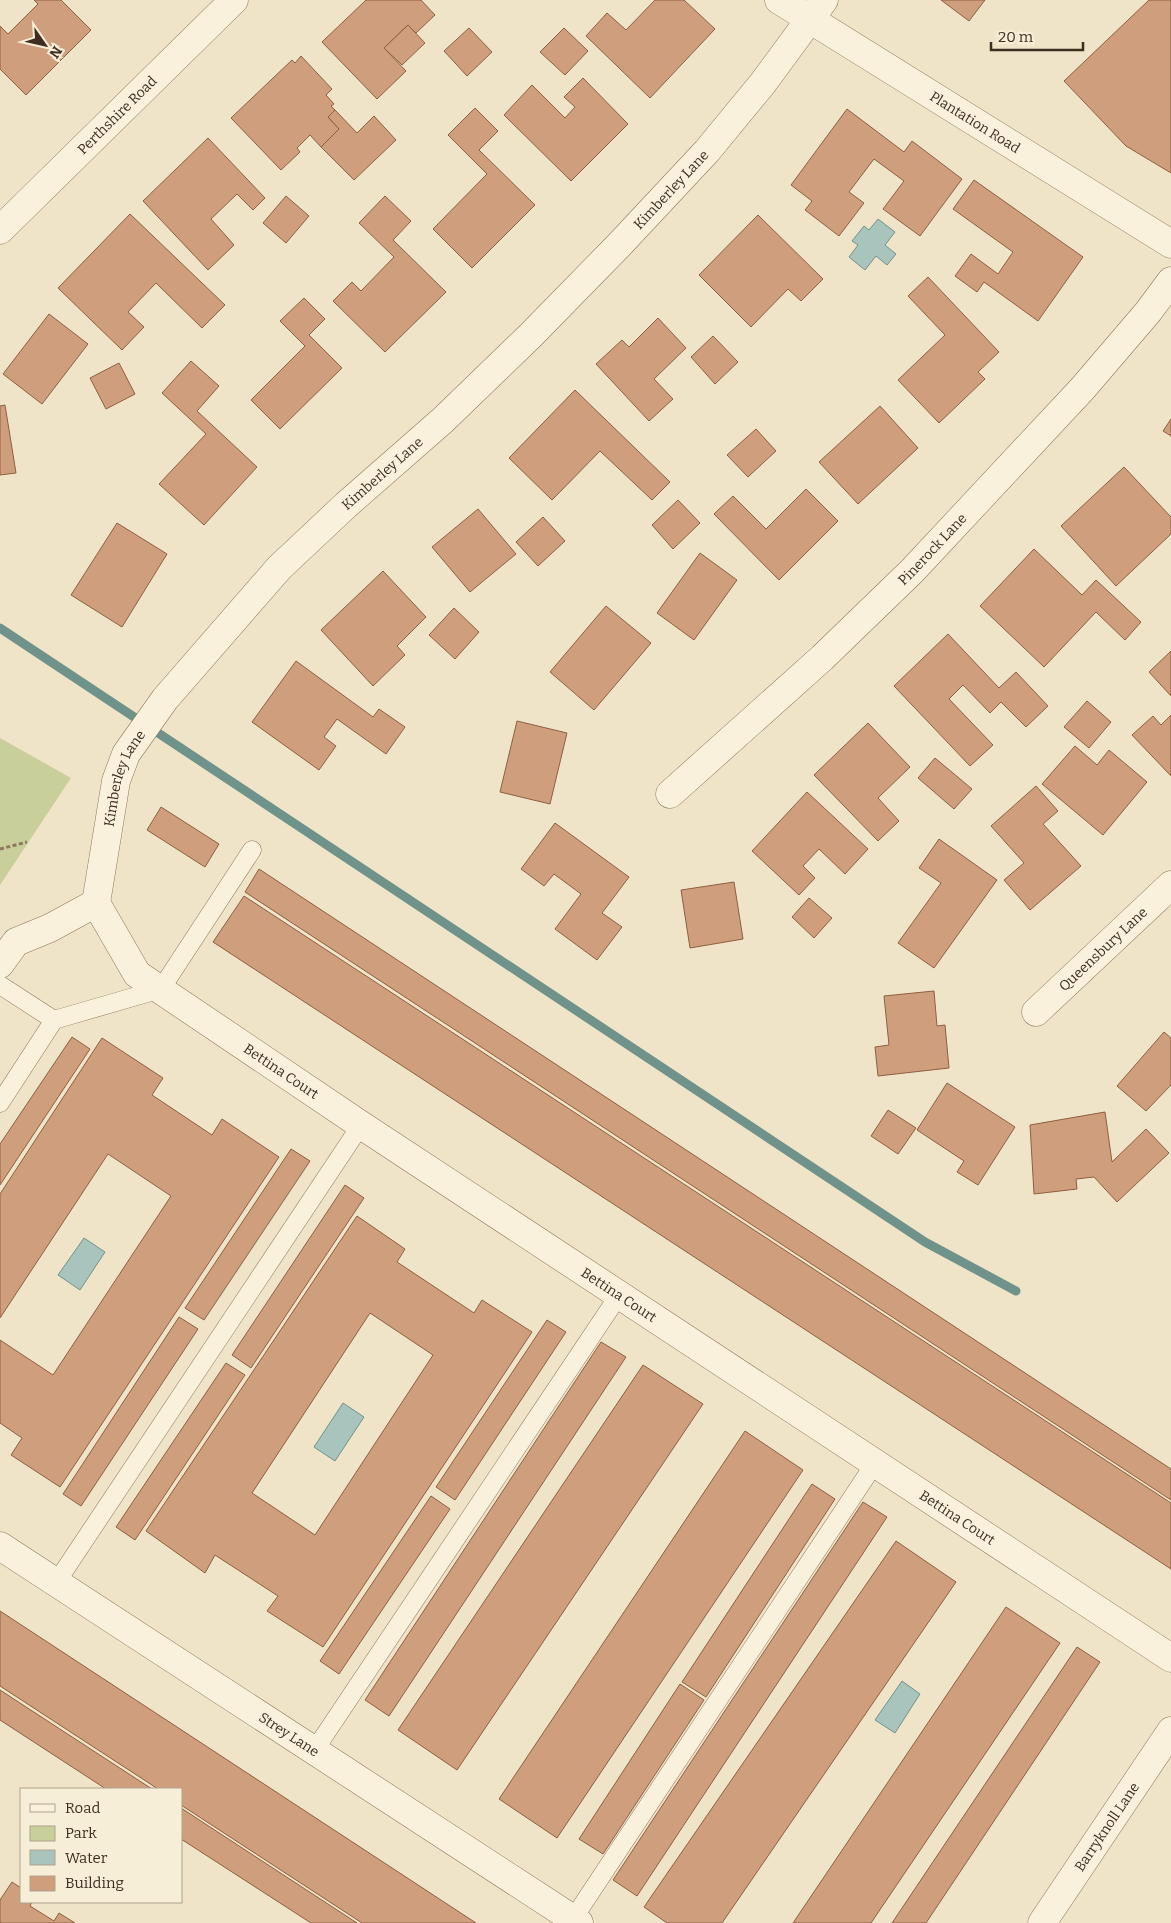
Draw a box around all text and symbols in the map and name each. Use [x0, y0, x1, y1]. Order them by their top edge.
north arrow [20, 20, 70, 70]
scale bar [991, 20, 1084, 52]
text: 20 m [998, 28, 1034, 46]
text: N [45, 43, 65, 61]
street label: Perthshire Road [74, 73, 161, 158]
street label: Plantation Road [927, 88, 1023, 157]
street label: Kimberley Lane [630, 147, 713, 233]
street label: Kimberley Lane [338, 433, 427, 514]
street label: Pinerock Lane [895, 510, 970, 589]
street label: Kimberley Lane [101, 727, 149, 828]
street label: Queensbury Lane [1056, 904, 1151, 995]
street label: Bettina Court [240, 1040, 322, 1103]
street label: Bettina Court [578, 1264, 660, 1326]
street label: Bettina Court [916, 1487, 998, 1549]
street label: Strey Lane [255, 1709, 322, 1760]
street label: Barryknoll Lane [1071, 1779, 1143, 1875]
legend [20, 1788, 182, 1903]
text: Road [65, 1799, 100, 1817]
text: Park [65, 1824, 97, 1842]
text: Water [65, 1849, 108, 1867]
text: Building [65, 1874, 124, 1892]

